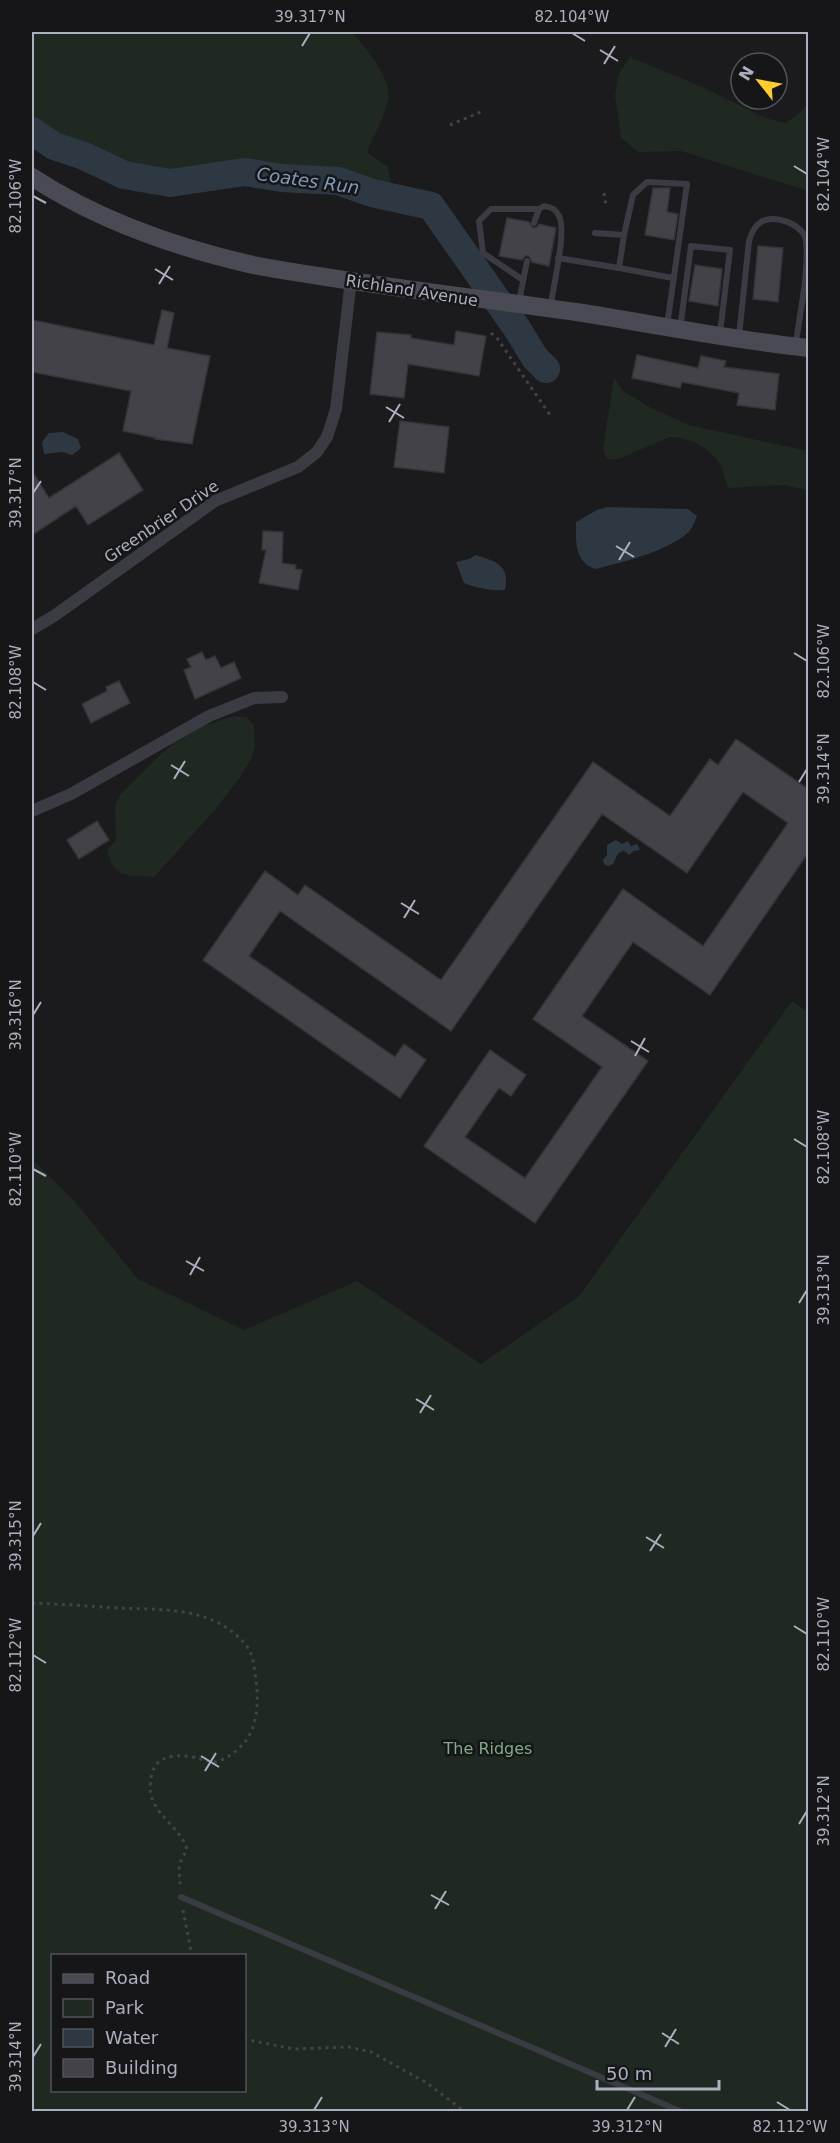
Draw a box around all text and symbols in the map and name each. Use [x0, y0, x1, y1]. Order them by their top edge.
text: 39.317°N [274, 8, 346, 26]
text: 82.104°W [535, 8, 610, 26]
north arrow [729, 51, 789, 111]
text: N [735, 63, 758, 84]
text: 82.104°W [815, 136, 833, 211]
text: 82.106°W [7, 158, 25, 233]
water label: Coates Run [256, 163, 361, 198]
street label: Richland Avenue [344, 271, 479, 310]
text: 39.317°N [7, 457, 25, 529]
street label: Greenbrier Drive [101, 476, 222, 567]
text: 82.106°W [815, 623, 833, 698]
text: 82.108°W [7, 644, 25, 719]
text: 39.314°N [815, 733, 833, 805]
text: 39.316°N [7, 979, 25, 1051]
text: 82.108°W [815, 1109, 833, 1184]
text: 82.110°W [7, 1131, 25, 1206]
text: 39.313°N [815, 1254, 833, 1326]
text: 39.315°N [7, 1500, 25, 1572]
text: 82.110°W [815, 1596, 833, 1671]
text: 82.112°W [7, 1617, 25, 1692]
park label: The Ridges [443, 1739, 532, 1758]
text: 39.312°N [815, 1775, 833, 1847]
legend [51, 1954, 246, 2092]
text: Road [105, 1967, 150, 1988]
text: Park [105, 1997, 144, 2018]
text: 39.314°N [7, 2021, 25, 2093]
text: Water [105, 2027, 159, 2048]
scale bar [597, 2053, 718, 2091]
text: Building [105, 2057, 178, 2078]
text: 50 m [606, 2063, 652, 2084]
text: 39.313°N [278, 2118, 350, 2136]
text: 39.312°N [591, 2118, 663, 2136]
text: 82.112°W [753, 2118, 828, 2136]

